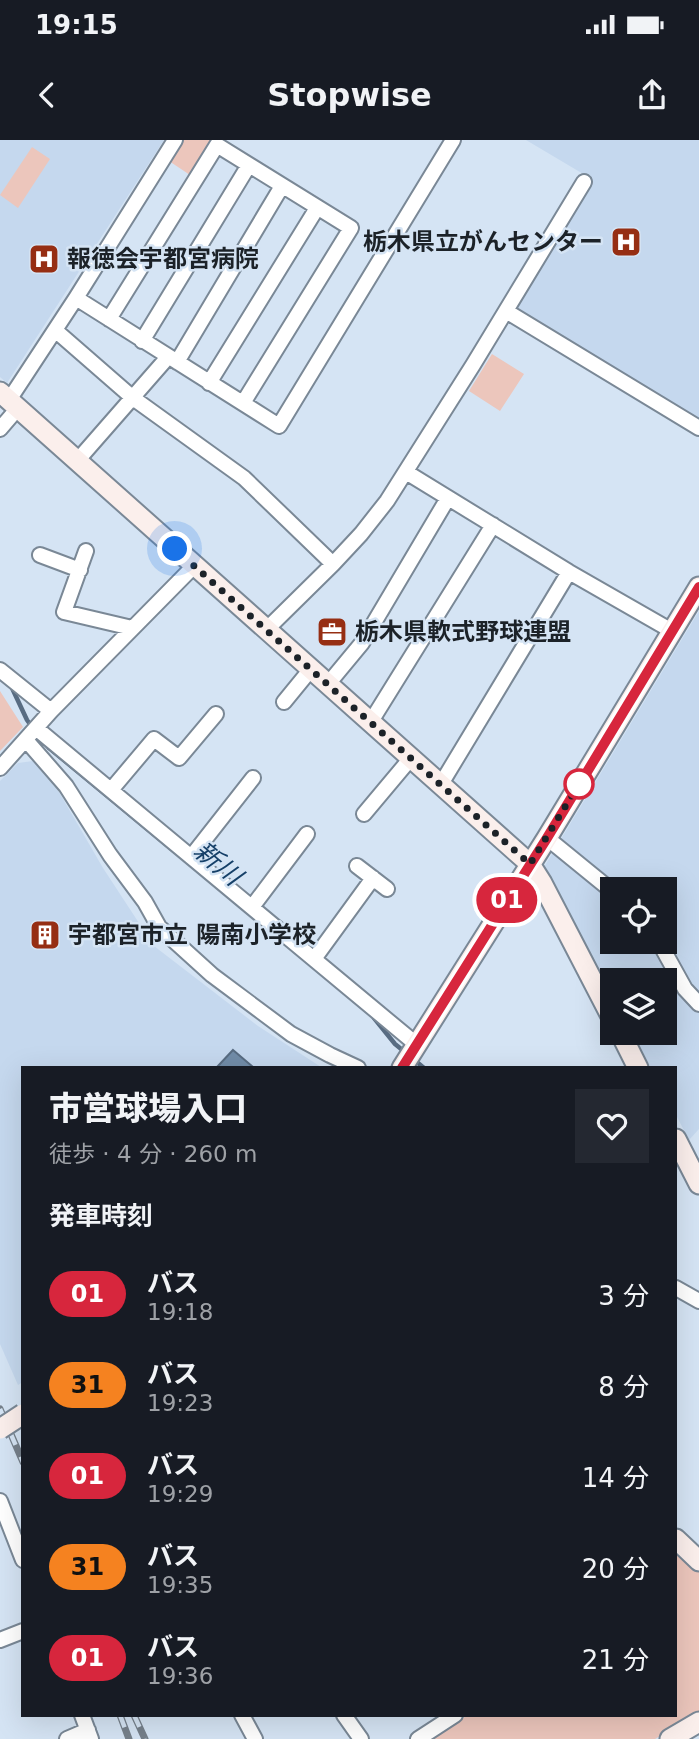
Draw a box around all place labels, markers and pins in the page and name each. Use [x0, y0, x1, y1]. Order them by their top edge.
hospital icon: 栃木県立がんセンター [609, 225, 643, 259]
place label: 栃木県立がんセンター [363, 228, 603, 256]
hospital icon: 報徳会宇都宮病院 [27, 242, 61, 276]
place label: 報徳会宇都宮病院 [67, 245, 259, 273]
office icon: 栃木県軟式野球連盟 [315, 615, 349, 649]
place label: 栃木県軟式野球連盟 [355, 618, 571, 646]
unlabelled marker [564, 769, 594, 799]
building icon: 宇都宮市立 陽南小学校 [28, 918, 62, 952]
place label: 宇都宮市立 陽南小学校 [68, 921, 316, 949]

